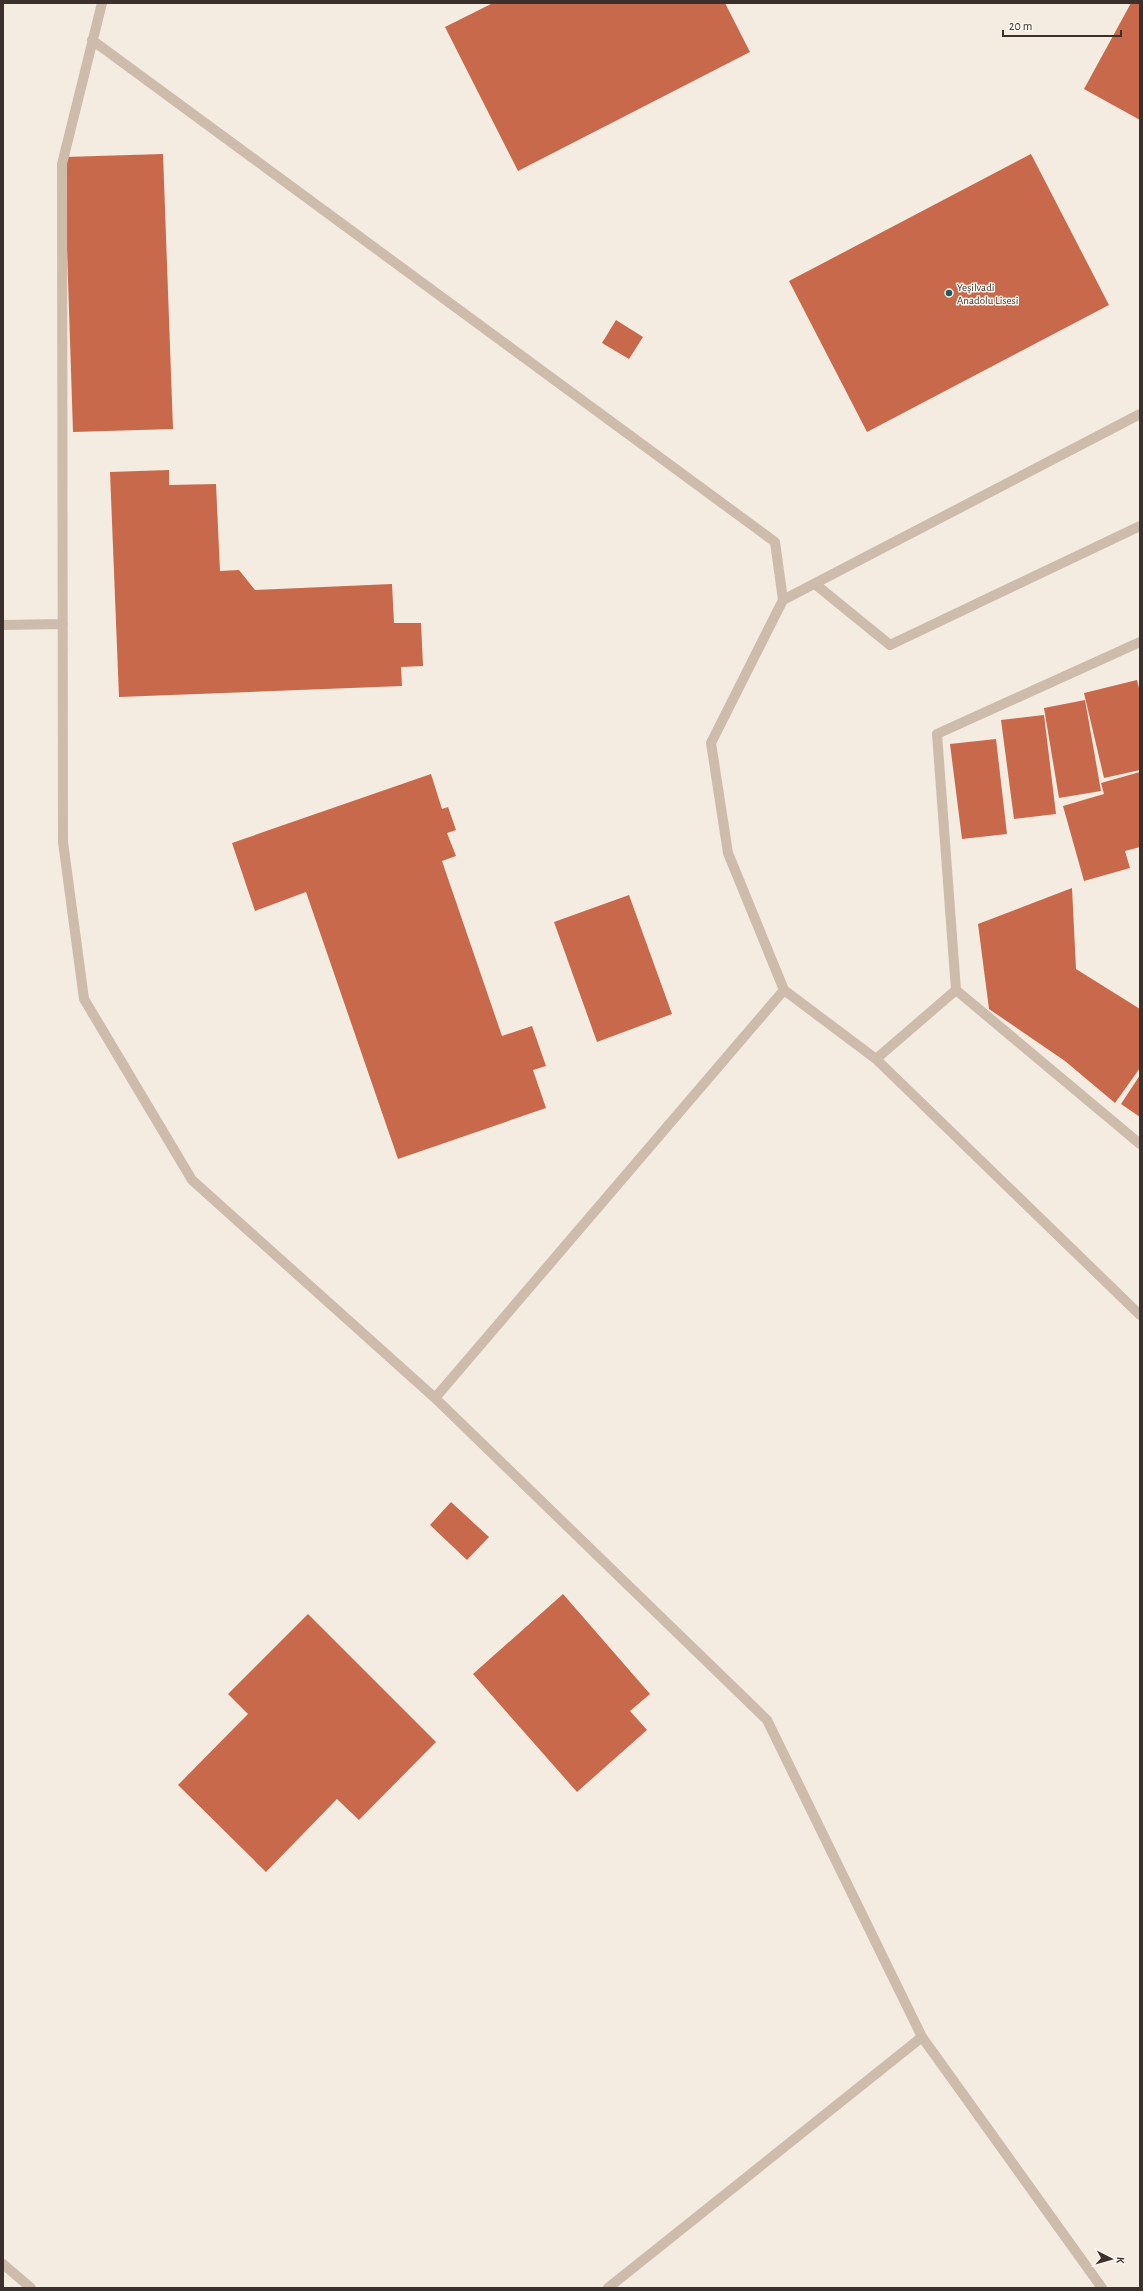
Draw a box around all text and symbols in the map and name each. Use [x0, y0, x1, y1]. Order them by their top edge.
scale bar [1003, 12, 1121, 38]
text: 20 m [1009, 20, 1032, 32]
place label: Yeşilvadi Anadolu Lisesi [957, 282, 1018, 306]
marker: Yeşilvadi Anadolu Lisesi [944, 288, 954, 298]
north arrow [1091, 2239, 1131, 2279]
text: K [1115, 2256, 1126, 2264]

